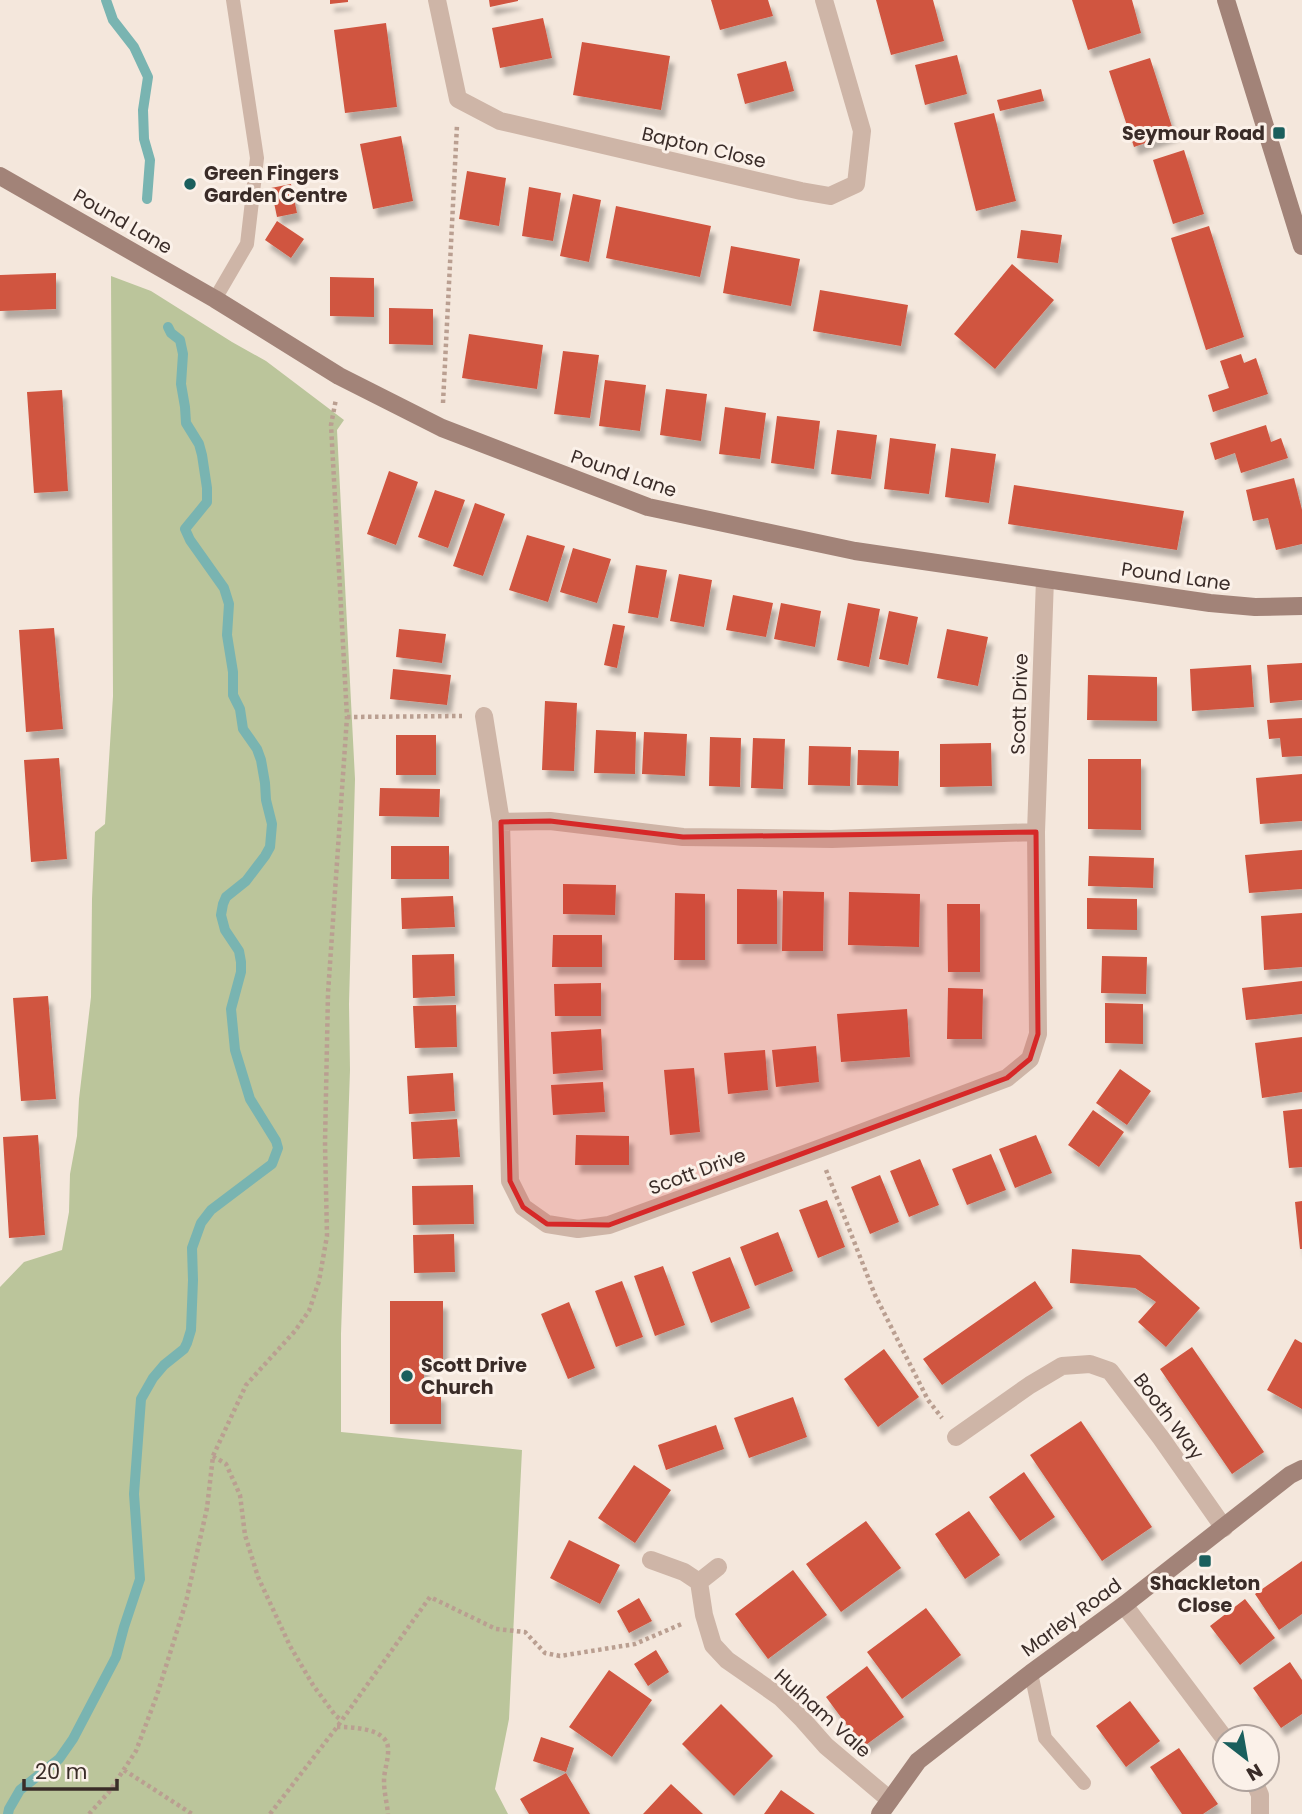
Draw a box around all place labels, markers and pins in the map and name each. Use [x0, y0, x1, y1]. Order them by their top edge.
place label: Seymour Road [1122, 120, 1265, 147]
marker: Seymour Road [1271, 125, 1287, 141]
place label: Green Fingers Garden Centre [204, 160, 348, 209]
marker: Green Fingers Garden Centre [182, 176, 198, 192]
place label: Scott Drive Church [421, 1352, 527, 1401]
marker: Scott Drive Church [399, 1368, 415, 1384]
marker: Shackleton Close [1197, 1553, 1213, 1569]
place label: Shackleton Close [1150, 1570, 1260, 1619]

